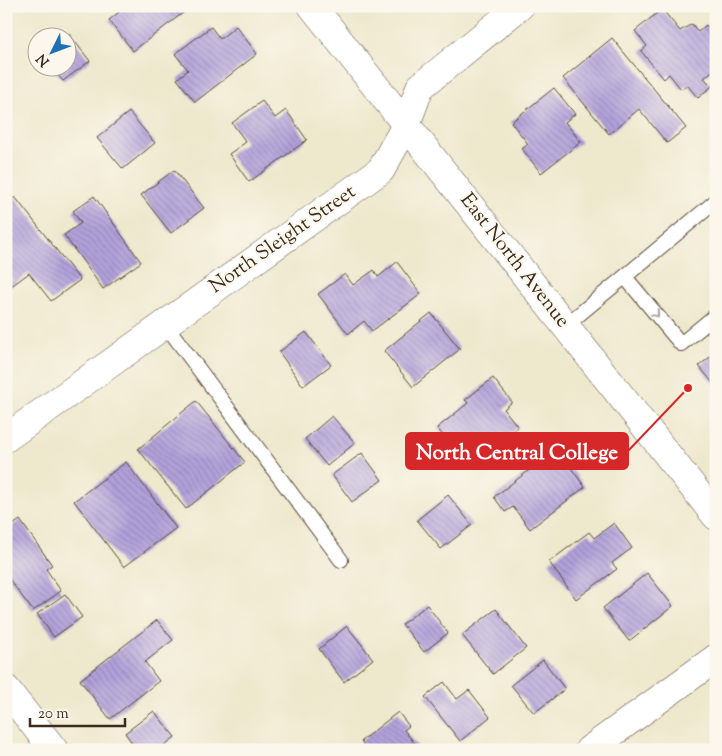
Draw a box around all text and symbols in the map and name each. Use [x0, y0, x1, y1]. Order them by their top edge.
north arrow [28, 28, 78, 78]
text: N [33, 49, 55, 70]
street label: North Sleight Street [204, 178, 362, 302]
street label: East North Avenue [452, 187, 576, 335]
one-way arrow [651, 308, 659, 317]
callout: North Central College [406, 433, 628, 469]
text: North Central College [416, 439, 618, 469]
scale bar [30, 696, 125, 728]
text: 20 m [38, 704, 69, 725]

